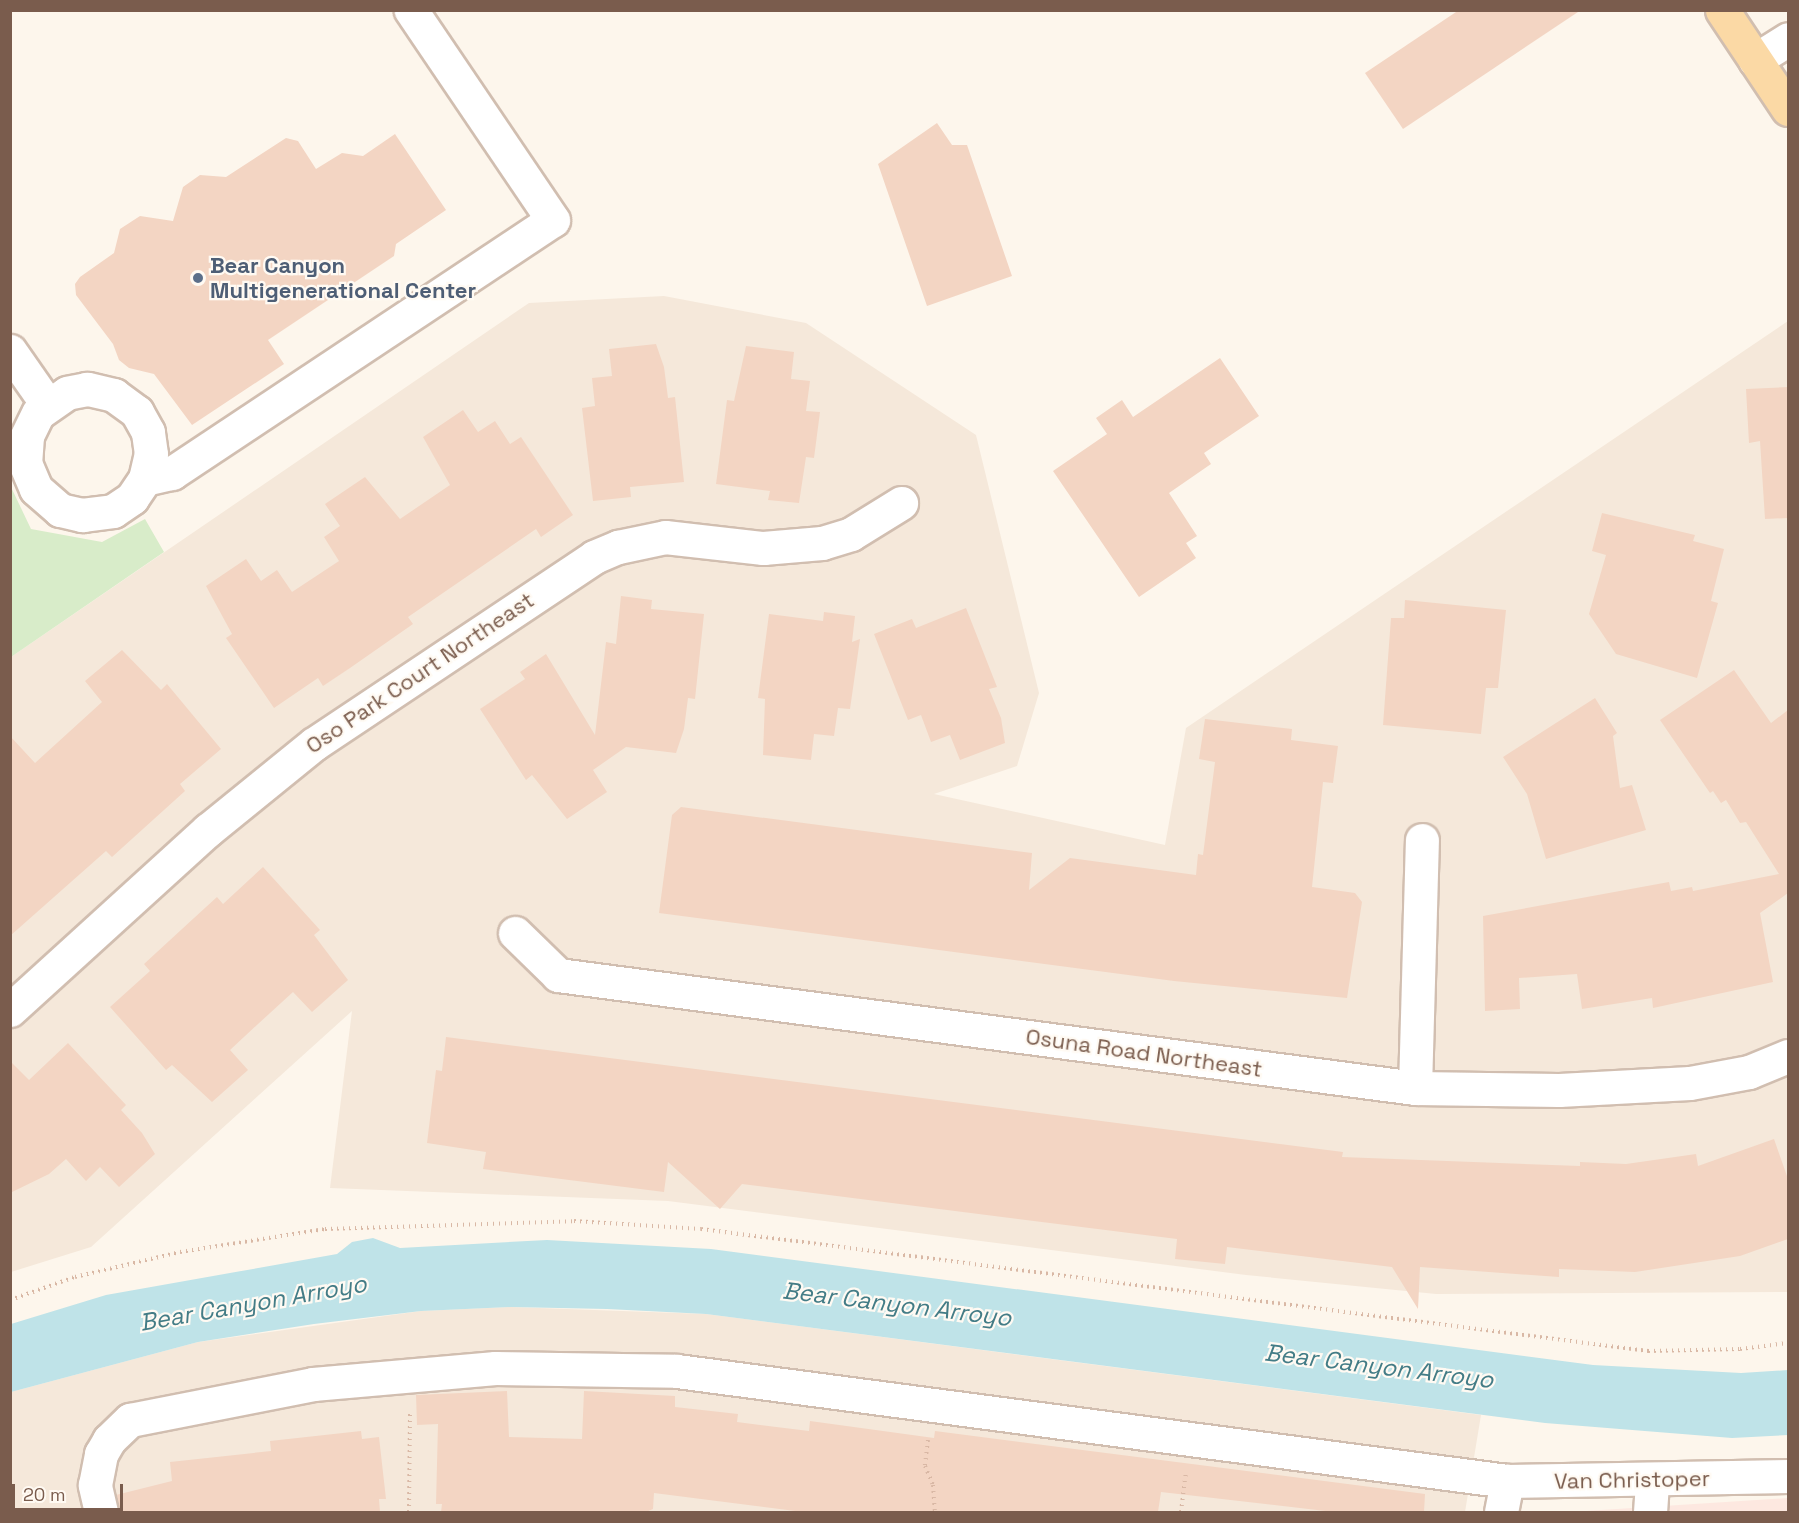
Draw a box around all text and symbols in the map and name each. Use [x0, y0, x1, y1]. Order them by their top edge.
place label: Bear Canyon Multigenerational Center [210, 252, 476, 304]
marker: Bear Canyon Multigenerational Center [191, 271, 205, 285]
street label: Oso Park Court Northeast [301, 587, 539, 759]
street label: Osuna Road Northeast [1024, 1023, 1264, 1083]
water label: Bear Canyon Arroyo [137, 1269, 369, 1337]
water label: Bear Canyon Arroyo [781, 1276, 1013, 1332]
water label: Bear Canyon Arroyo [1263, 1338, 1495, 1394]
street label: Van Christoper [1554, 1465, 1710, 1495]
scale bar [15, 1472, 126, 1510]
text: 20 m [23, 1483, 66, 1506]

